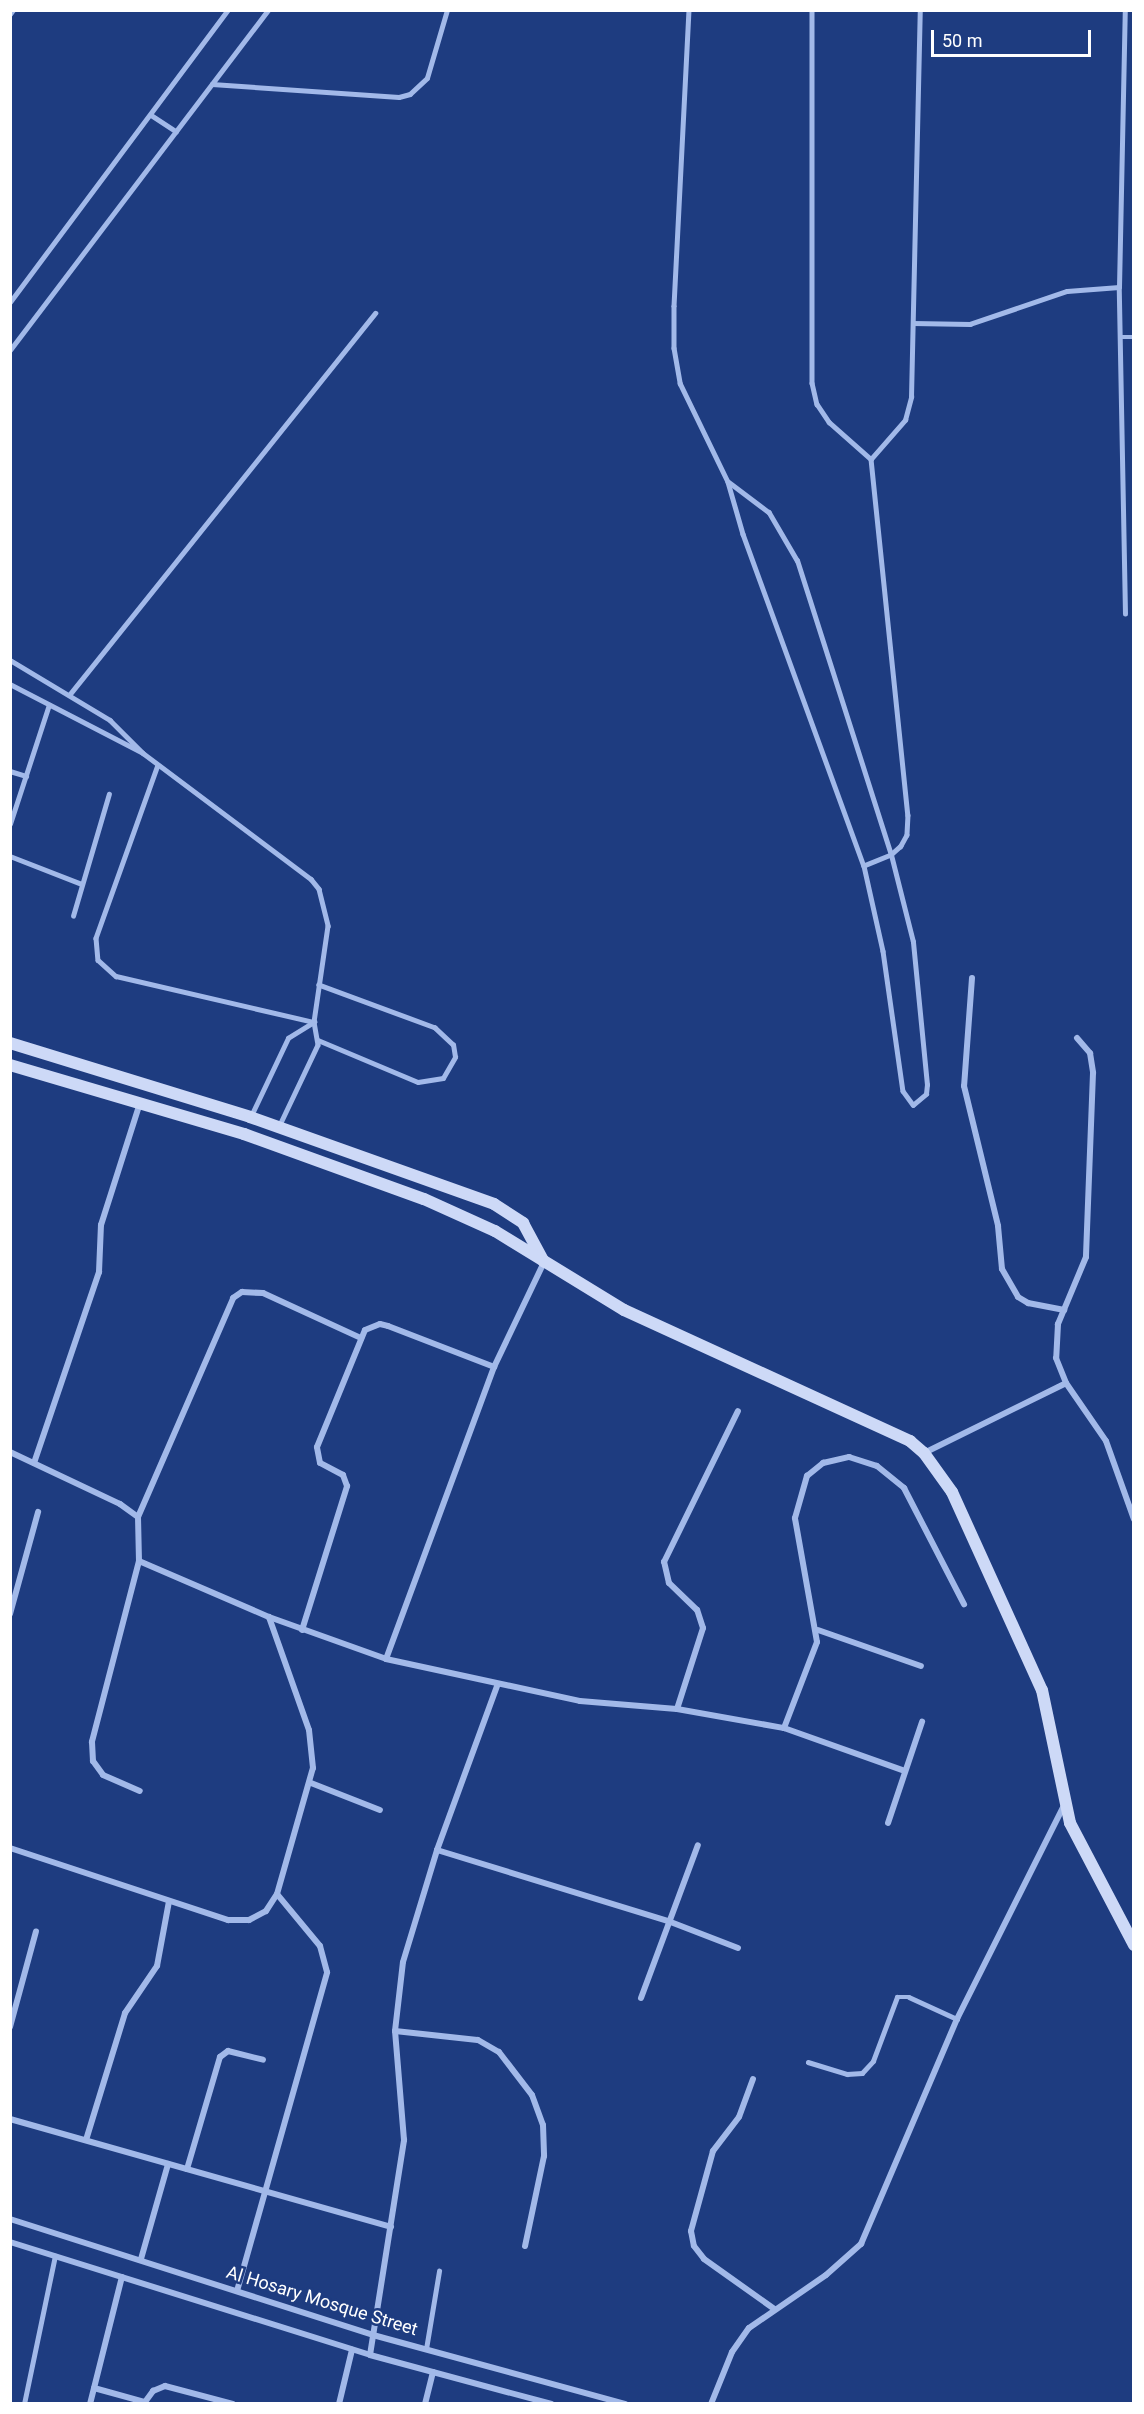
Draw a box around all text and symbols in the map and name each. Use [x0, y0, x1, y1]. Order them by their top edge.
scale bar [934, 18, 1094, 56]
text: 50 m [942, 30, 982, 51]
street label: Al Hosary Mosque Street [224, 2262, 420, 2340]

